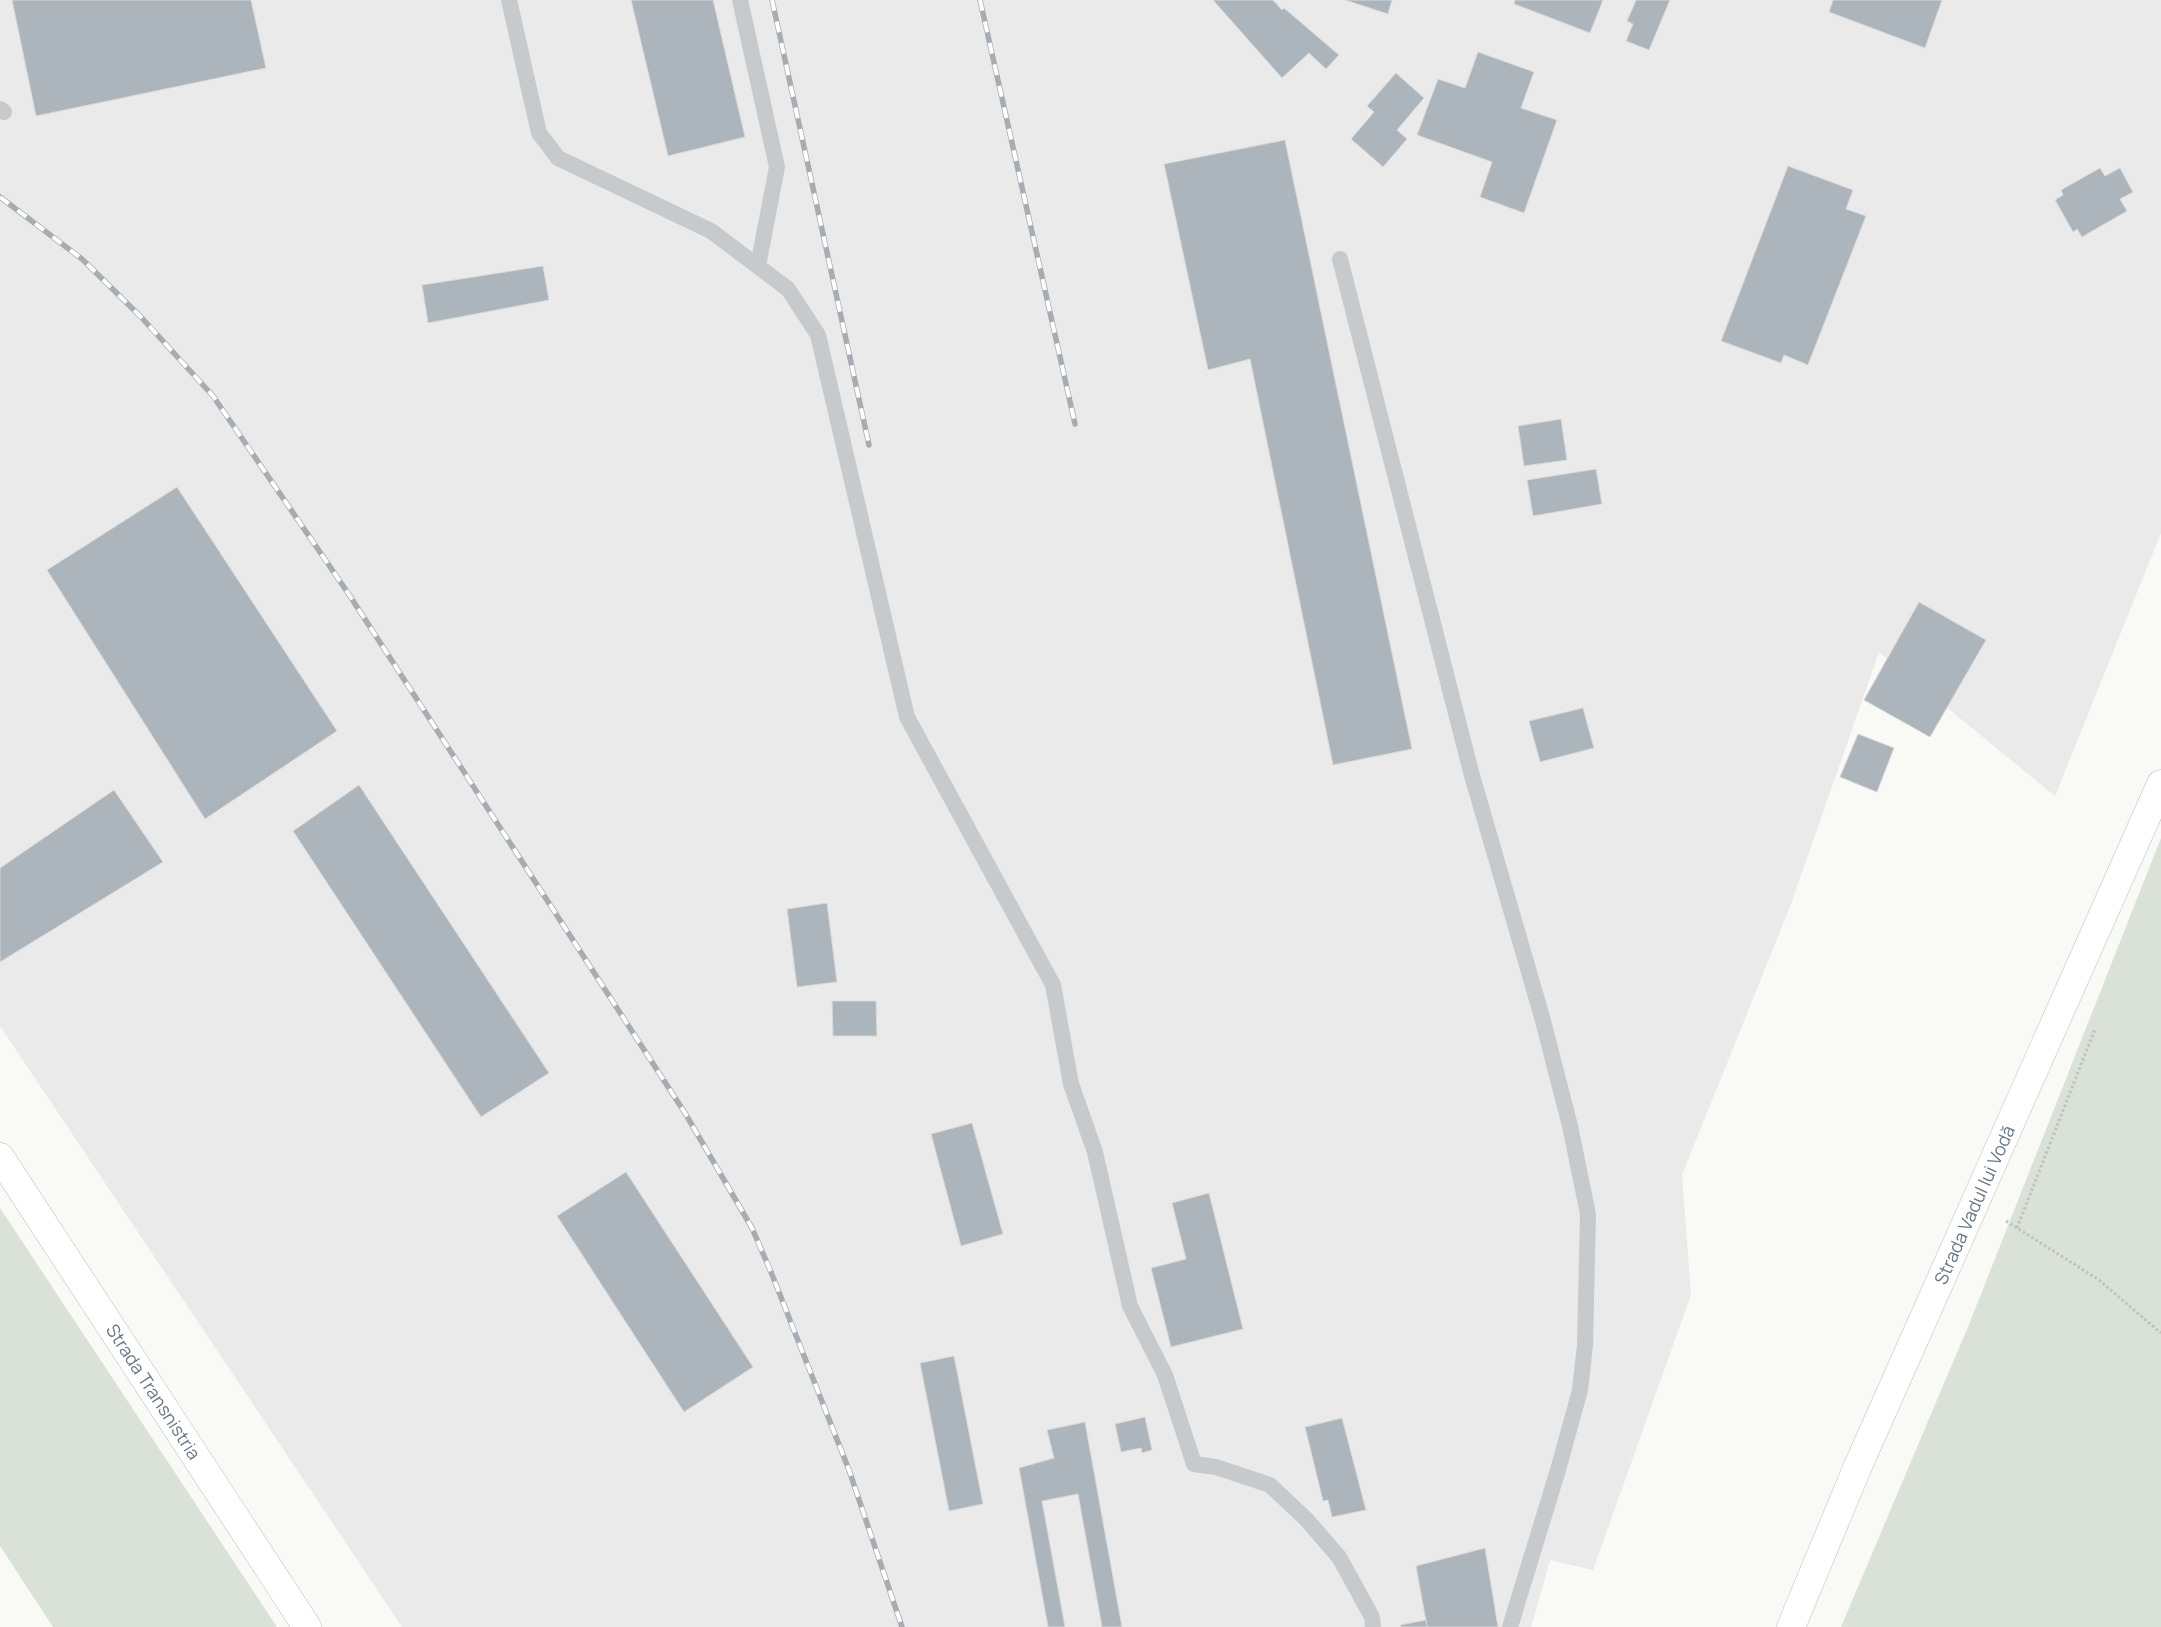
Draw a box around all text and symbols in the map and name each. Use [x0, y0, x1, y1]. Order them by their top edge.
street label: Strada Vadul lui Vodă [1928, 1121, 2020, 1288]
street label: Strada Transnistria [101, 1319, 207, 1464]

